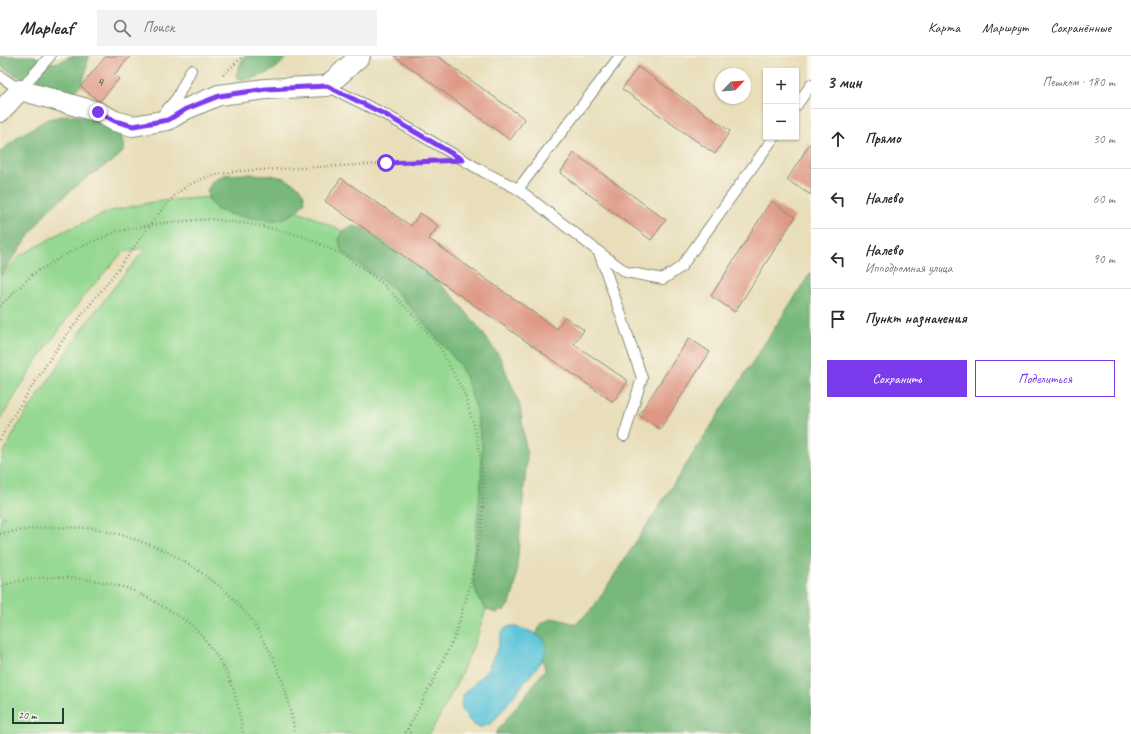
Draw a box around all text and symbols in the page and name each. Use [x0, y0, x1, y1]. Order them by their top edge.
search box [97, 10, 377, 46]
text: Mapleaf [20, 16, 73, 40]
icon: search [111, 17, 133, 39]
text: Поиск [143, 18, 175, 37]
text: Карта [928, 19, 960, 36]
text: Маршрут [982, 19, 1028, 36]
text: Сохранённые [1050, 19, 1111, 36]
north arrow [715, 68, 751, 104]
map controls [763, 68, 799, 140]
button: + [763, 68, 799, 104]
text: 3 мин [827, 72, 862, 93]
house number: 4 [97, 73, 105, 90]
text: Пешком · 180 m [1042, 74, 1115, 90]
route end [89, 103, 107, 121]
button: − [763, 104, 799, 140]
icon: ahead [827, 128, 849, 150]
text: Прямо [865, 129, 901, 148]
text: 30 m [1093, 131, 1115, 147]
route start [377, 154, 395, 172]
icon: left [827, 188, 849, 210]
text: Налево [865, 189, 903, 208]
text: 60 m [1093, 191, 1115, 207]
text: Налево [865, 241, 903, 260]
icon: left [827, 248, 849, 270]
text: 90 m [1093, 251, 1115, 267]
text: Ипподромная улица [865, 260, 952, 276]
icon: arrive [827, 308, 849, 330]
text: Пункт назначения [865, 309, 967, 328]
button: Сохранить [827, 360, 967, 397]
button: Поделиться [975, 360, 1115, 397]
scale bar [12, 706, 64, 725]
text: 20 m [18, 708, 37, 722]

